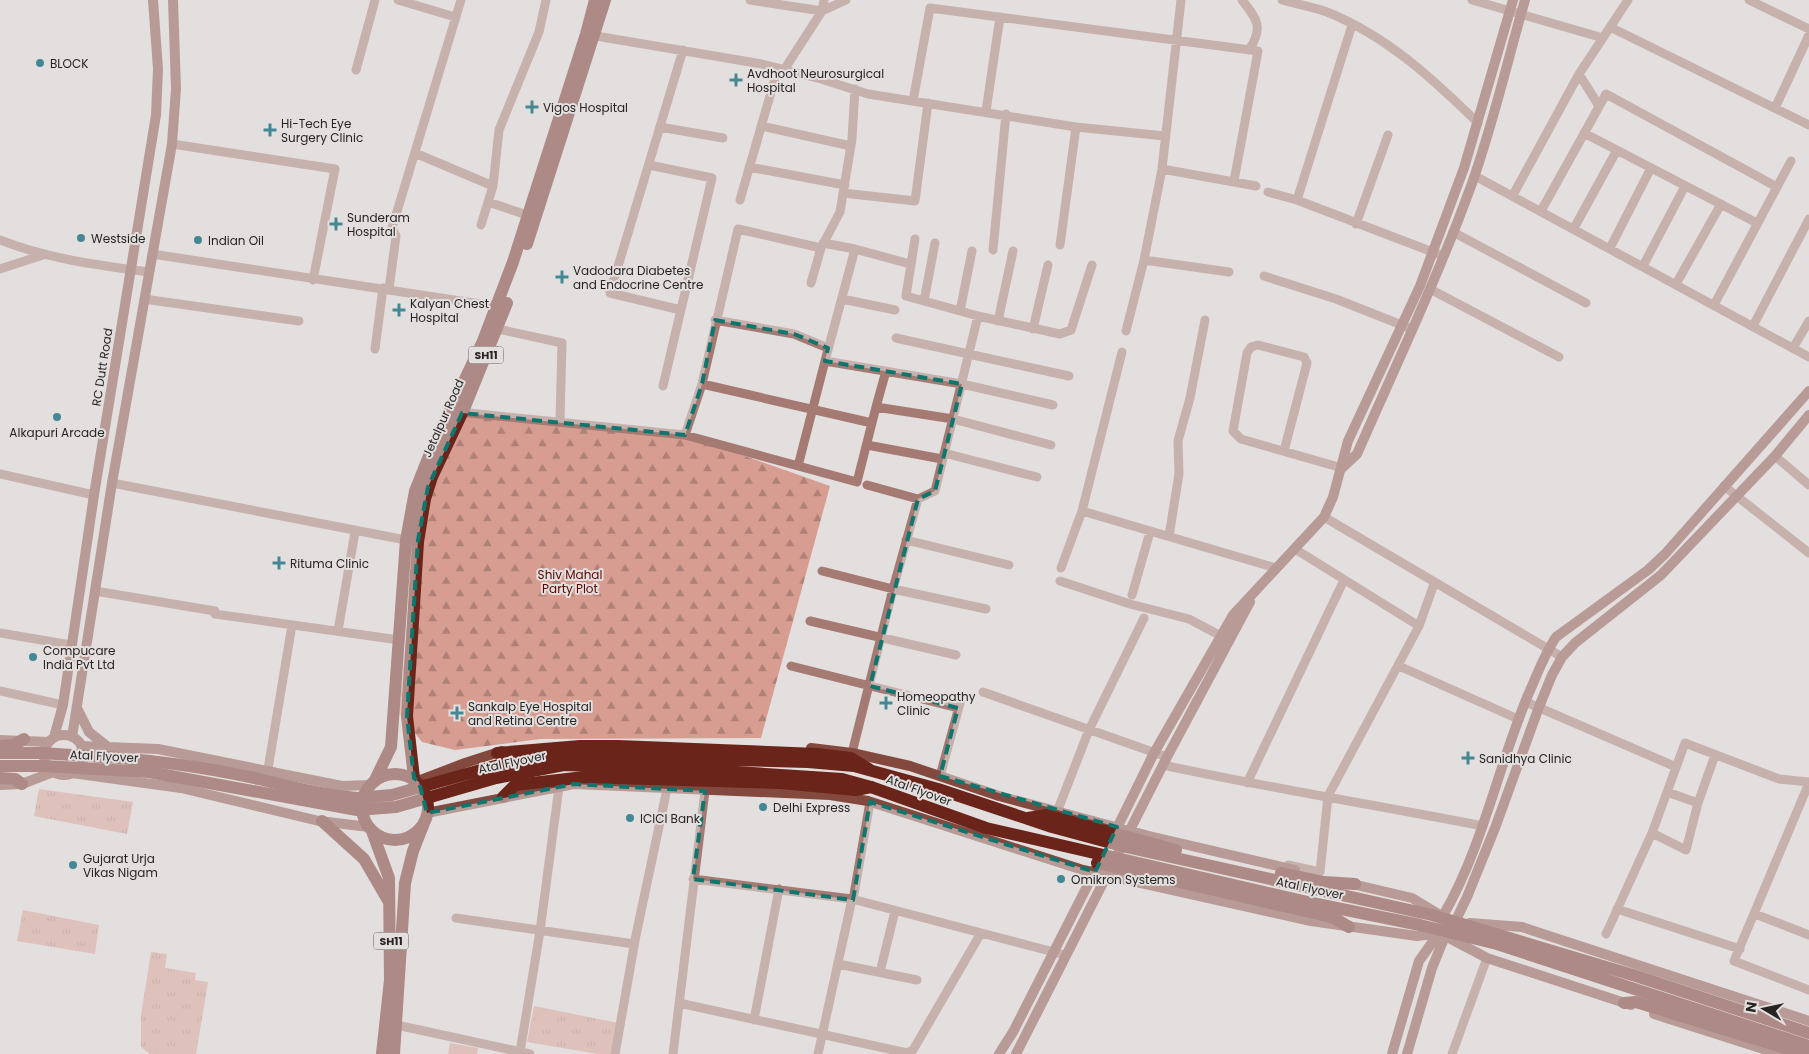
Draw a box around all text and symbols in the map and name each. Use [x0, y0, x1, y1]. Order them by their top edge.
place label: BLOCK [50, 55, 88, 72]
marker: BLOCK [34, 57, 46, 69]
place label: Avdhoot Neurosurgical Hospital [747, 65, 884, 96]
marker: Avdhoot Neurosurgical Hospital [729, 73, 743, 87]
place label: Vigos Hospital [543, 99, 628, 116]
marker: Vigos Hospital [525, 100, 539, 114]
place label: Hi-Tech Eye Surgery Clinic [281, 115, 363, 146]
marker: Hi-Tech Eye Surgery Clinic [263, 123, 277, 137]
place label: Sunderam Hospital [347, 209, 410, 240]
marker: Sunderam Hospital [329, 217, 343, 231]
place label: Westside [91, 230, 146, 247]
marker: Westside [75, 232, 87, 244]
place label: Indian Oil [208, 232, 264, 249]
marker: Indian Oil [192, 234, 204, 246]
place label: Vadodara Diabetes and Endocrine Centre [573, 262, 703, 293]
marker: Vadodara Diabetes and Endocrine Centre [555, 270, 569, 284]
place label: Kalyan Chest Hospital [410, 295, 489, 326]
marker: Kalyan Chest Hospital [392, 303, 406, 317]
street label: RC Dutt Road [87, 327, 117, 407]
road number: SH11 [468, 346, 504, 364]
street label: Jetalpur Road [418, 376, 468, 460]
marker: Alkapuri Arcade [51, 411, 63, 423]
place label: Alkapuri Arcade [9, 424, 105, 441]
place label: Rituma Clinic [290, 555, 369, 572]
marker: Rituma Clinic [272, 556, 286, 570]
park label: Shiv Mahal Party Plot [538, 566, 602, 597]
place label: Compucare India Pvt Ltd [43, 642, 115, 673]
marker: Compucare India Pvt Ltd [27, 651, 39, 663]
place label: Homeopathy Clinic [897, 688, 976, 719]
marker: Homeopathy Clinic [879, 696, 893, 710]
place label: Sankalp Eye Hospital and Retina Centre [468, 698, 592, 729]
marker: Sankalp Eye Hospital and Retina Centre [450, 706, 464, 720]
street label: Atal Flyover [69, 746, 139, 766]
street label: Atal Flyover [477, 746, 548, 777]
place label: Sanidhya Clinic [1479, 750, 1572, 767]
marker: Sanidhya Clinic [1461, 751, 1475, 765]
street label: Atal Flyover [884, 770, 955, 810]
place label: Delhi Express [773, 799, 850, 816]
marker: Delhi Express [757, 801, 769, 813]
place label: ICICI Bank [640, 810, 701, 827]
marker: ICICI Bank [624, 812, 636, 824]
place label: Gujarat Urja Vikas Nigam [83, 850, 158, 881]
marker: Gujarat Urja Vikas Nigam [67, 859, 79, 871]
place label: Omikron Systems [1071, 871, 1175, 888]
marker: Omikron Systems [1055, 873, 1067, 885]
street label: Atal Flyover [1275, 873, 1346, 904]
road number: SH11 [374, 932, 408, 949]
north arrow [1739, 984, 1789, 1034]
text: N [1740, 1000, 1762, 1014]

